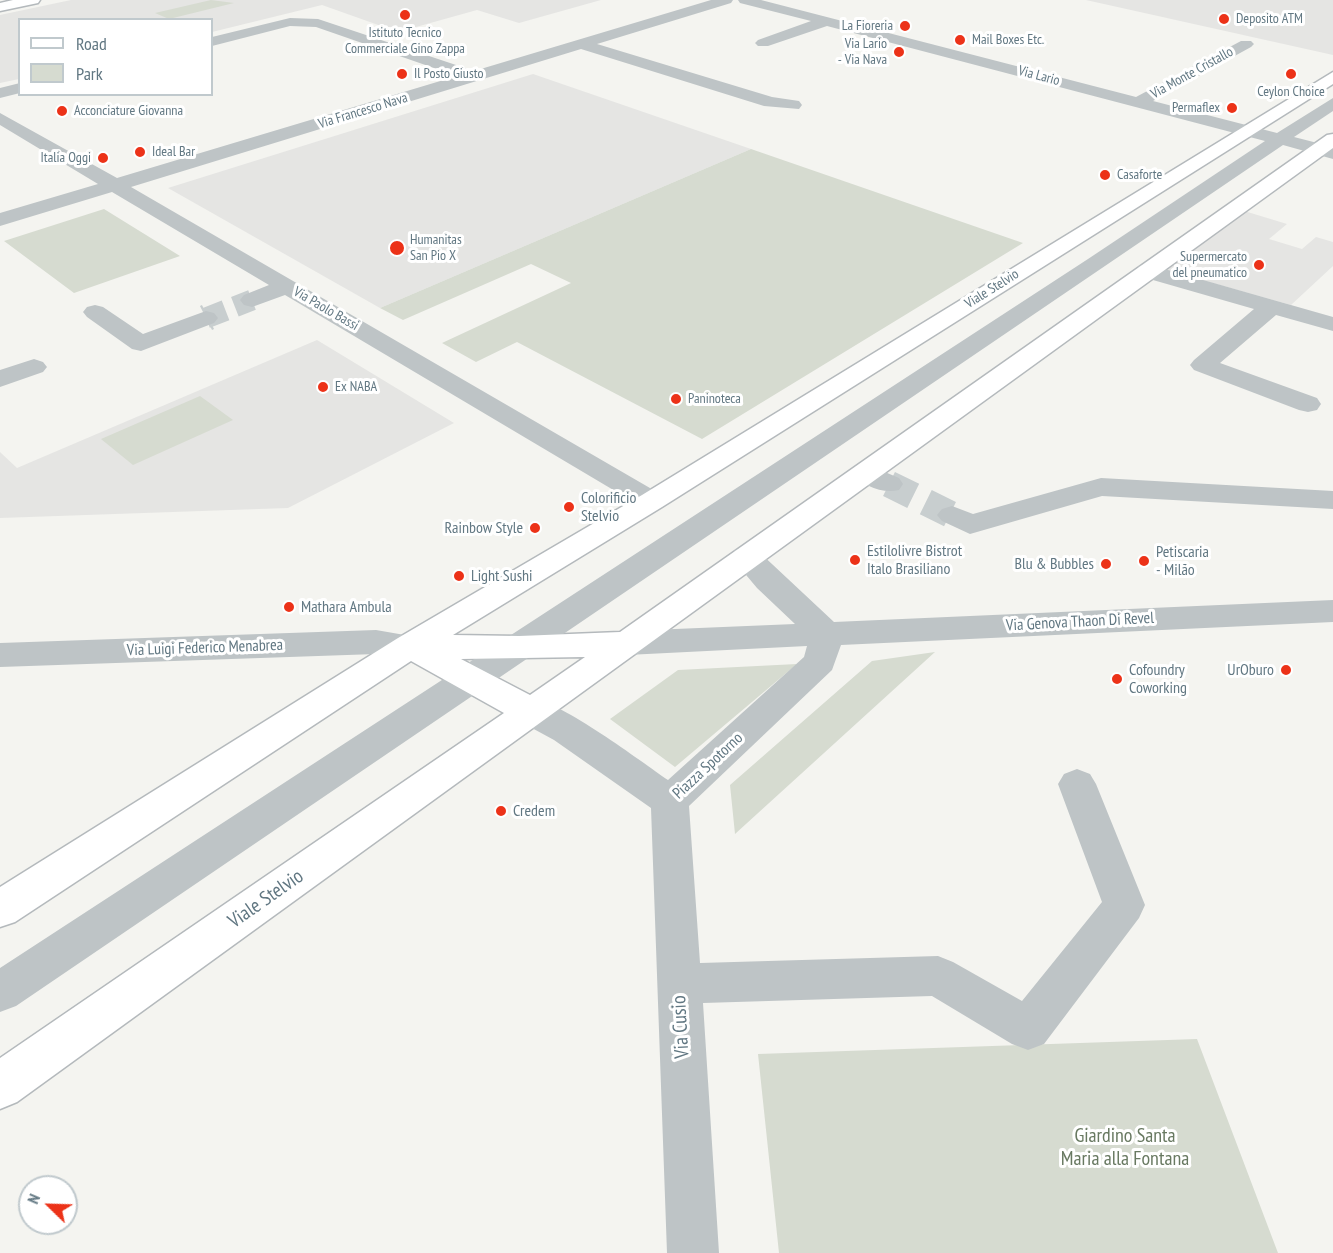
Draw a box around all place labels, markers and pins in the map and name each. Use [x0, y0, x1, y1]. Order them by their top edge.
marker: Istituto Tecnico Commerciale Gino Zappa [398, 8, 412, 22]
place label: Deposito ATM [1236, 11, 1303, 27]
marker: Deposito ATM [1217, 12, 1231, 26]
place label: La Fioreria [842, 18, 893, 34]
marker: La Fioreria [898, 19, 912, 33]
place label: Istituto Tecnico Commerciale Gino Zappa [345, 25, 465, 57]
place label: Mail Boxes Etc. [972, 32, 1044, 48]
marker: Mail Boxes Etc. [953, 33, 967, 47]
place label: Via Lario - Via Nava [838, 36, 887, 68]
marker: Via Lario - Via Nava [892, 45, 906, 59]
place label: Il Posto Giusto [414, 66, 483, 82]
marker: Il Posto Giusto [395, 67, 409, 81]
marker: Ceylon Choice [1284, 67, 1298, 81]
place label: Ceylon Choice [1257, 84, 1325, 100]
place label: Permaflex [1172, 100, 1220, 116]
marker: Permaflex [1225, 101, 1239, 115]
place label: Acconciature Giovanna [74, 103, 183, 119]
marker: Acconciature Giovanna [55, 104, 69, 118]
place label: Ideal Bar [152, 144, 195, 160]
marker: Ideal Bar [133, 145, 147, 159]
place label: Italia Oggi [41, 150, 91, 166]
marker: Italia Oggi [96, 151, 110, 165]
place label: Casaforte [1117, 167, 1162, 183]
marker: Casaforte [1098, 168, 1112, 182]
place label: Humanitas San Pio X [410, 232, 462, 264]
marker: Humanitas San Pio X [388, 239, 406, 257]
place label: Supermercato del pneumatico [1172, 249, 1247, 282]
marker: Supermercato del pneumatico [1252, 258, 1266, 272]
place label: Ex NABA [335, 379, 377, 395]
marker: Ex NABA [316, 380, 330, 394]
place label: Paninoteca [688, 391, 741, 407]
marker: Paninoteca [669, 392, 683, 406]
place label: Colorificio Stelvio [581, 488, 636, 526]
marker: Colorificio Stelvio [562, 500, 576, 514]
place label: Rainbow Style [444, 518, 523, 538]
marker: Rainbow Style [528, 521, 542, 535]
place label: Estilolivre Bistrot Italo Brasiliano [867, 541, 962, 579]
place label: Petiscaria - Milão [1156, 542, 1209, 580]
marker: Estilolivre Bistrot Italo Brasiliano [848, 553, 862, 567]
place label: Blu & Bubbles [1014, 554, 1094, 574]
marker: Petiscaria - Milão [1137, 554, 1151, 568]
marker: Blu & Bubbles [1099, 557, 1113, 571]
place label: Light Sushi [471, 566, 533, 586]
marker: Light Sushi [452, 569, 466, 583]
place label: Mathara Ambula [301, 597, 392, 617]
marker: Mathara Ambula [282, 600, 296, 614]
place label: Cofoundry Coworking [1129, 660, 1187, 698]
place label: UrOburo [1227, 660, 1274, 680]
marker: UrOburo [1279, 663, 1293, 677]
marker: Cofoundry Coworking [1110, 672, 1124, 686]
place label: Credem [513, 801, 555, 821]
marker: Credem [494, 804, 508, 818]

